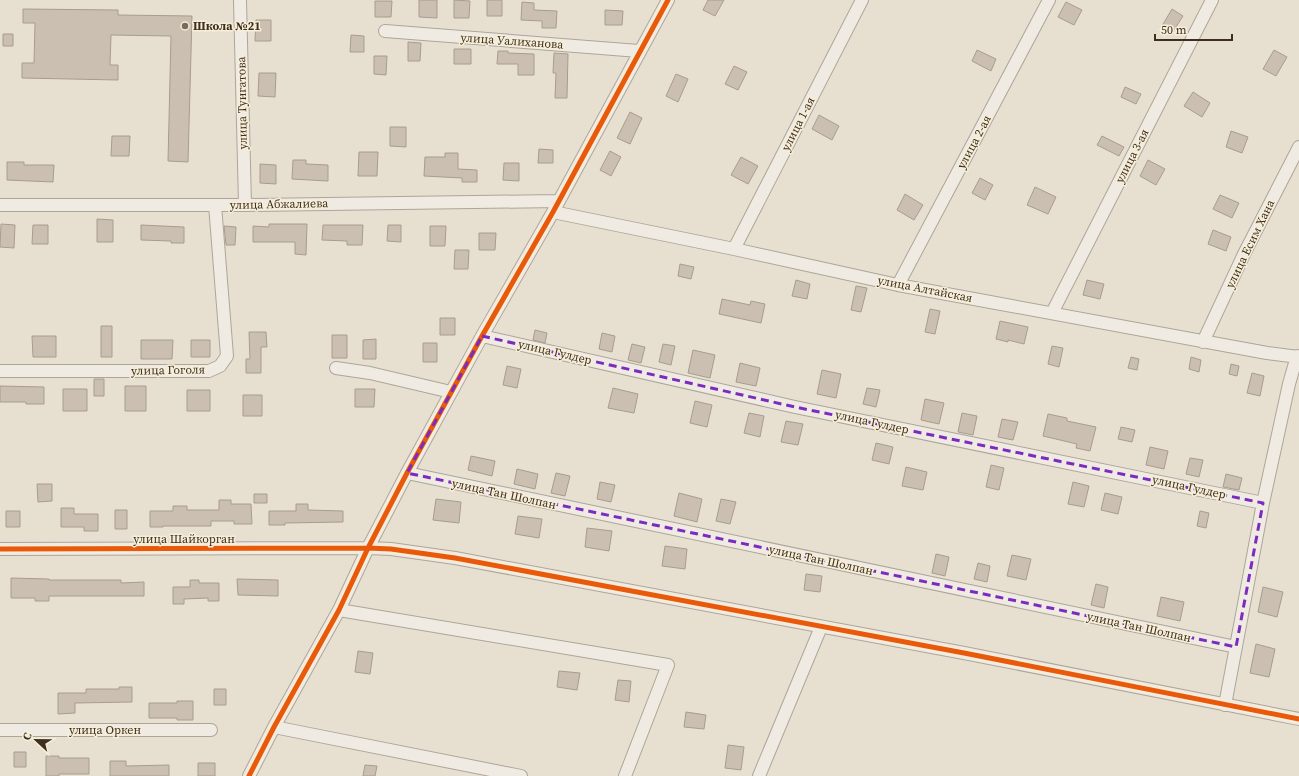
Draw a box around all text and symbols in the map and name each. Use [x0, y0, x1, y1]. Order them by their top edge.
scale bar [1155, 16, 1232, 42]
place label: Школа №21 [193, 18, 261, 34]
marker: Школа №21 [180, 21, 190, 31]
text: 50 m [1161, 22, 1187, 38]
street label: улица Уалиханова [460, 29, 565, 53]
street label: улица Тунгатова [233, 55, 251, 150]
street label: улица 1-ая [778, 94, 818, 154]
street label: улица 2-ая [953, 112, 995, 172]
street label: улица 3-ая [1112, 126, 1152, 186]
street label: улица Абжалиева [229, 195, 329, 213]
street label: улица Есим Хана [1222, 196, 1279, 291]
street label: улица Алтайская [876, 272, 974, 306]
street label: улица Гулдер [517, 336, 593, 368]
street label: улица Гоголя [131, 361, 205, 379]
street label: улица Гулдер [834, 406, 910, 438]
street label: улица Гулдер [1151, 471, 1227, 503]
street label: улица Тан Шолпан [450, 475, 558, 513]
street label: улица Шайкорган [133, 531, 235, 547]
street label: улица Тан Шолпан [767, 541, 875, 579]
street label: улица Тан Шолпан [1085, 608, 1193, 646]
north arrow [16, 720, 56, 760]
street label: улица Оркен [69, 722, 141, 738]
text: С [19, 730, 35, 742]

